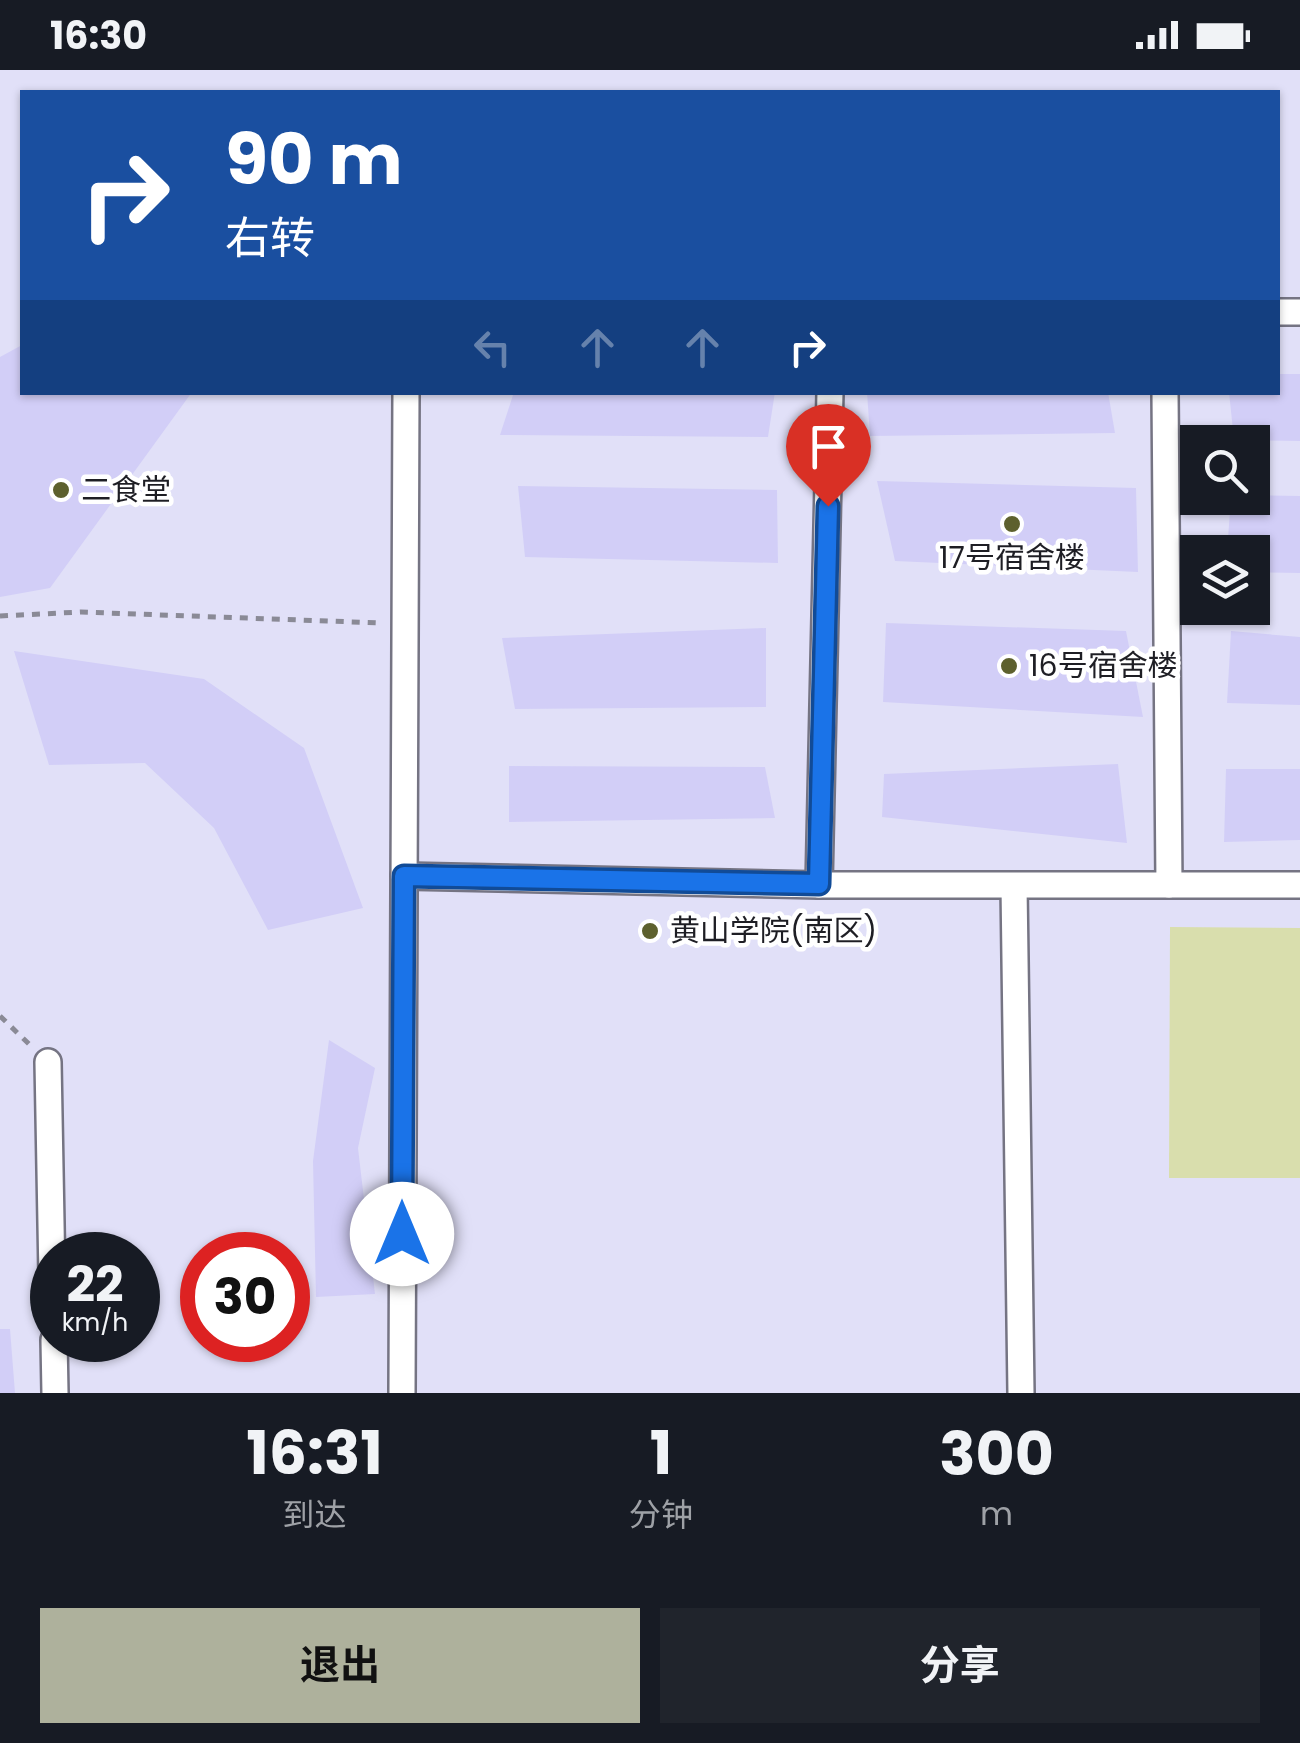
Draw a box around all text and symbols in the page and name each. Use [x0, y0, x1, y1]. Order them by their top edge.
text: 16:30 [50, 9, 147, 62]
text: 90 m [225, 110, 403, 209]
icon: right [60, 130, 190, 260]
text: 右转 [225, 207, 315, 270]
icon: left [465, 320, 520, 375]
icon: ahead [570, 320, 625, 375]
icon: ahead [675, 320, 730, 375]
icon: right [780, 320, 835, 375]
pin [786, 404, 871, 507]
icon: arrive [801, 419, 856, 474]
map controls [1180, 425, 1270, 625]
button: search [1180, 425, 1270, 515]
place label: 二食堂 [81, 468, 171, 511]
marker: 二食堂 [50, 479, 72, 501]
marker: 17号宿舍楼 [1001, 513, 1023, 535]
button: layers [1180, 535, 1270, 625]
place label: 17号宿舍楼 [939, 536, 1085, 579]
place label: 16号宿舍楼 [1029, 644, 1178, 687]
marker: 16号宿舍楼 [998, 655, 1020, 677]
place label: 黄山学院(南区) [670, 909, 877, 952]
marker: 黄山学院(南区) [639, 920, 661, 942]
position arrow [350, 1182, 454, 1286]
speed limit sign: 30 [180, 1232, 310, 1362]
text: 22 [66, 1249, 124, 1320]
text: km/h [62, 1305, 128, 1340]
text: 16:31 [246, 1411, 383, 1495]
text: 1 [650, 1411, 672, 1495]
text: 300 [939, 1412, 1054, 1496]
text: m [980, 1491, 1013, 1536]
text: 到达 [283, 1492, 347, 1537]
text: 分钟 [629, 1492, 693, 1537]
button: 退出 [40, 1608, 640, 1723]
button: 分享 [660, 1608, 1260, 1723]

